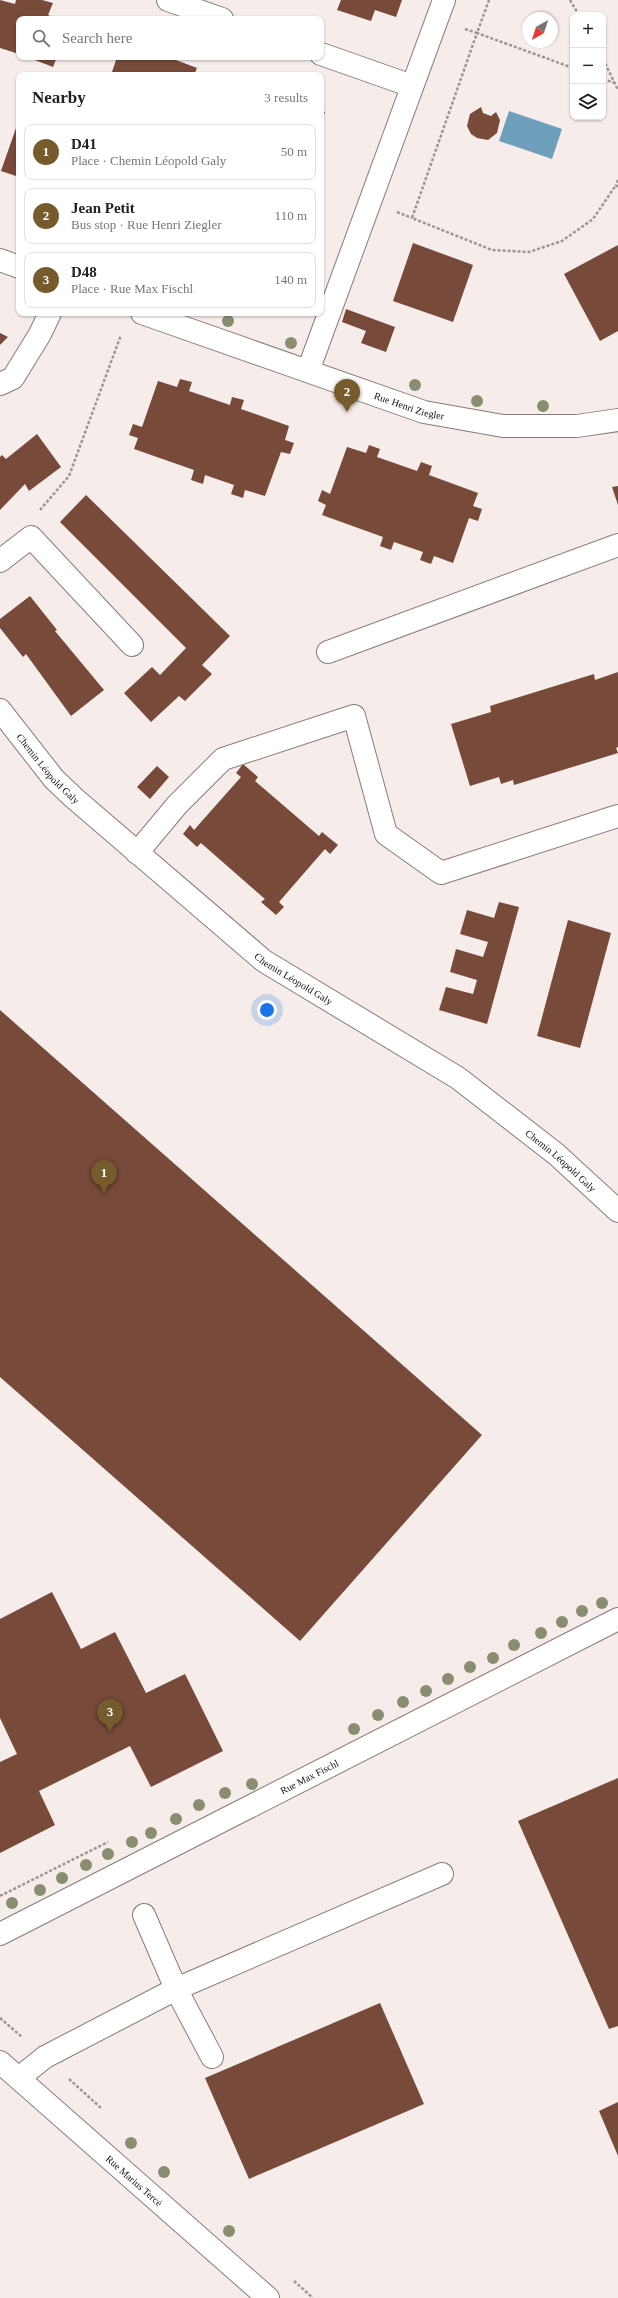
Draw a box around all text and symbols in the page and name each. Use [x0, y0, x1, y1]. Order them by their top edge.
north arrow [522, 12, 558, 48]
map controls [570, 12, 606, 120]
button: + [570, 12, 606, 48]
search box [16, 16, 324, 60]
icon: search [30, 27, 52, 49]
text: Search here [62, 30, 132, 46]
button: − [570, 48, 606, 84]
button: layers [570, 84, 606, 120]
text: Nearby [32, 88, 86, 107]
text: 3 results [264, 90, 308, 105]
text: D41 [71, 136, 97, 152]
text: 1 [43, 144, 49, 159]
text: 50 m [281, 144, 307, 159]
text: Place · Chemin Léopold Galy [71, 153, 226, 168]
text: Jean Petit [71, 200, 135, 216]
text: 2 [43, 208, 49, 223]
text: 110 m [275, 208, 307, 223]
text: Bus stop · Rue Henri Ziegler [71, 217, 222, 232]
text: D48 [71, 264, 97, 280]
text: 3 [43, 272, 49, 287]
text: 140 m [274, 272, 307, 287]
text: Place · Rue Max Fischl [71, 281, 193, 296]
pin: 2 [334, 379, 360, 412]
street label: Rue Henri Ziegler [373, 389, 446, 421]
street label: Chemin Léopold Galy [15, 731, 82, 806]
street label: Chemin Léopold Galy [253, 950, 335, 1007]
your location [257, 1000, 277, 1020]
street label: Chemin Léopold Galy [524, 1127, 598, 1194]
pin: 1 [91, 1160, 117, 1193]
pin: 3 [97, 1699, 123, 1732]
street label: Rue Max Fischl [278, 1757, 340, 1796]
street label: Rue Marius Tercé [104, 2153, 165, 2208]

